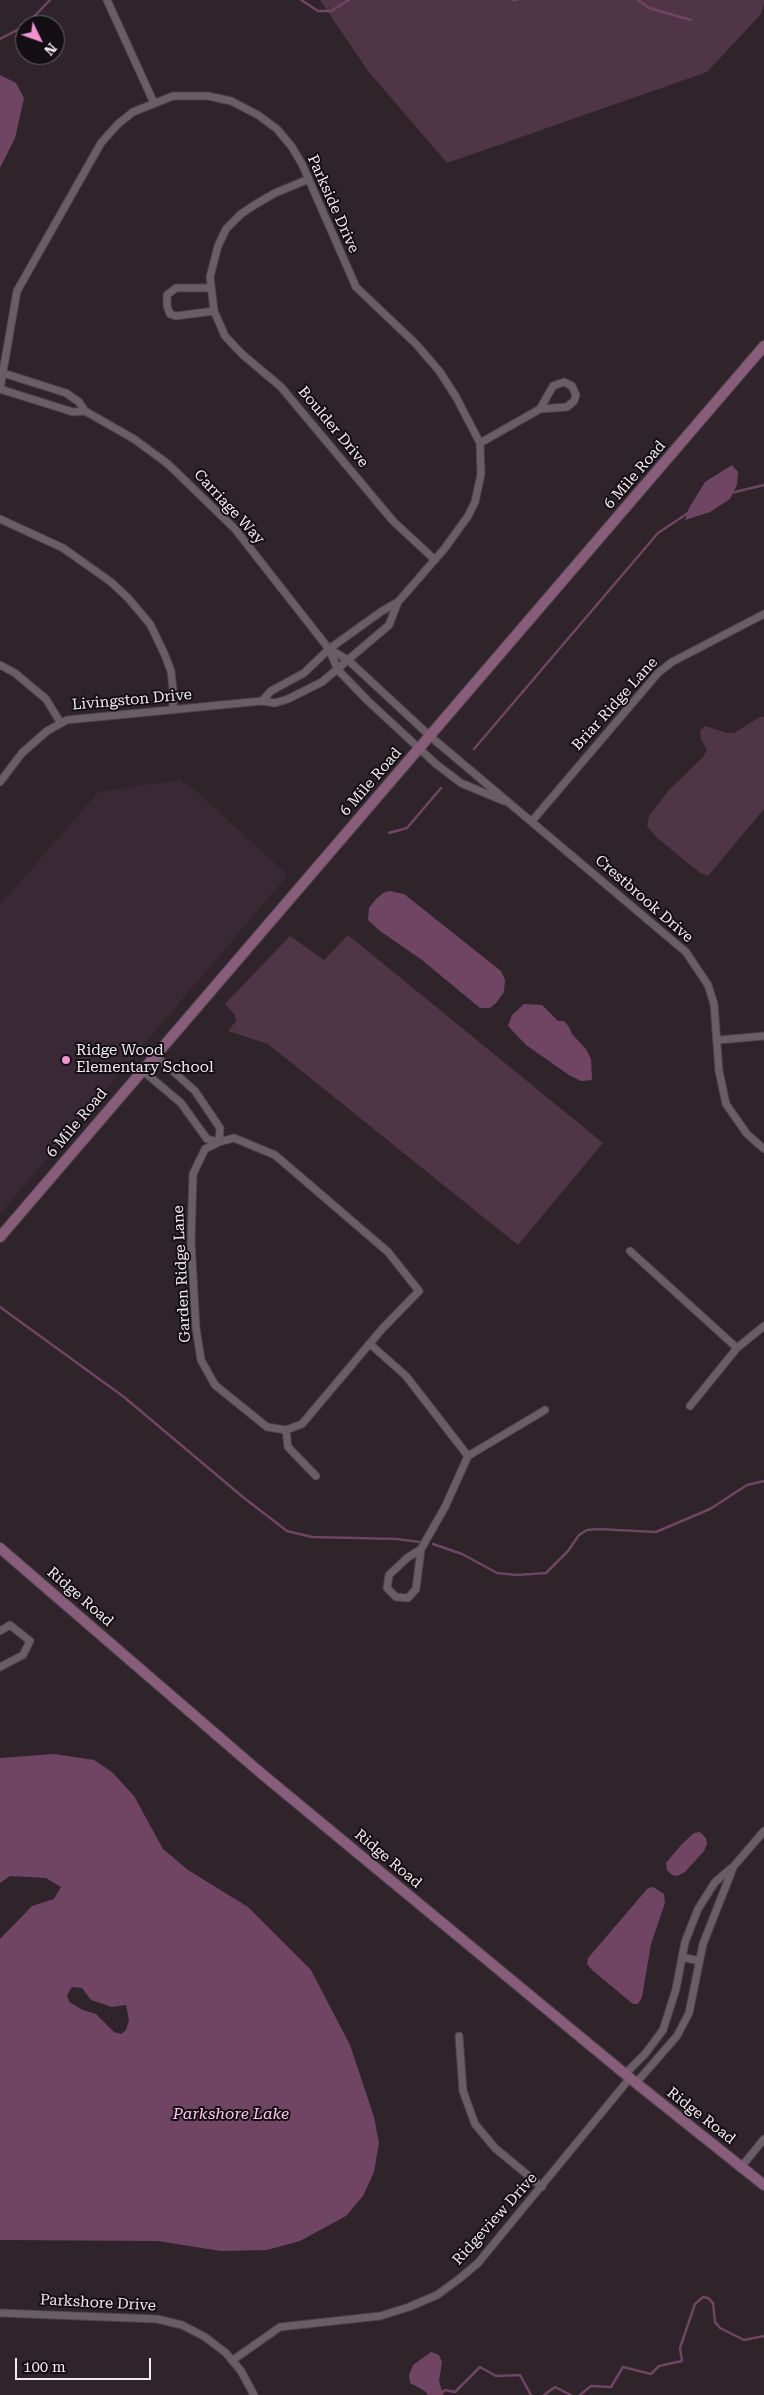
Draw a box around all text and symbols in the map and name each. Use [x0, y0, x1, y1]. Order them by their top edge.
north arrow [15, 15, 65, 65]
text: N [41, 40, 60, 59]
street label: Parkside Drive [303, 152, 363, 256]
street label: Boulder Drive [294, 383, 372, 471]
street label: 6 Mile Road [600, 437, 670, 513]
street label: Carriage Way [190, 466, 268, 548]
street label: Briar Ridge Lane [568, 654, 662, 754]
street label: Livingston Drive [71, 686, 193, 714]
street label: 6 Mile Road [336, 744, 406, 820]
street label: Crestbrook Drive [591, 851, 697, 947]
place label: Ridge Wood Elementary School [76, 1042, 214, 1077]
marker: Ridge Wood Elementary School [60, 1054, 72, 1066]
street label: 6 Mile Road [43, 1085, 111, 1161]
street label: Garden Ridge Lane [169, 1205, 195, 1343]
street label: Ridge Road [43, 1563, 117, 1631]
street label: Ridge Road [351, 1826, 425, 1892]
street label: Ridge Road [663, 2084, 739, 2148]
water label: Parkshore Lake [173, 2104, 289, 2124]
street label: Ridgeview Drive [449, 2169, 541, 2269]
street label: Parkshore Drive [40, 2291, 156, 2315]
scale bar [18, 2348, 154, 2380]
text: 100 m [23, 2358, 66, 2376]

